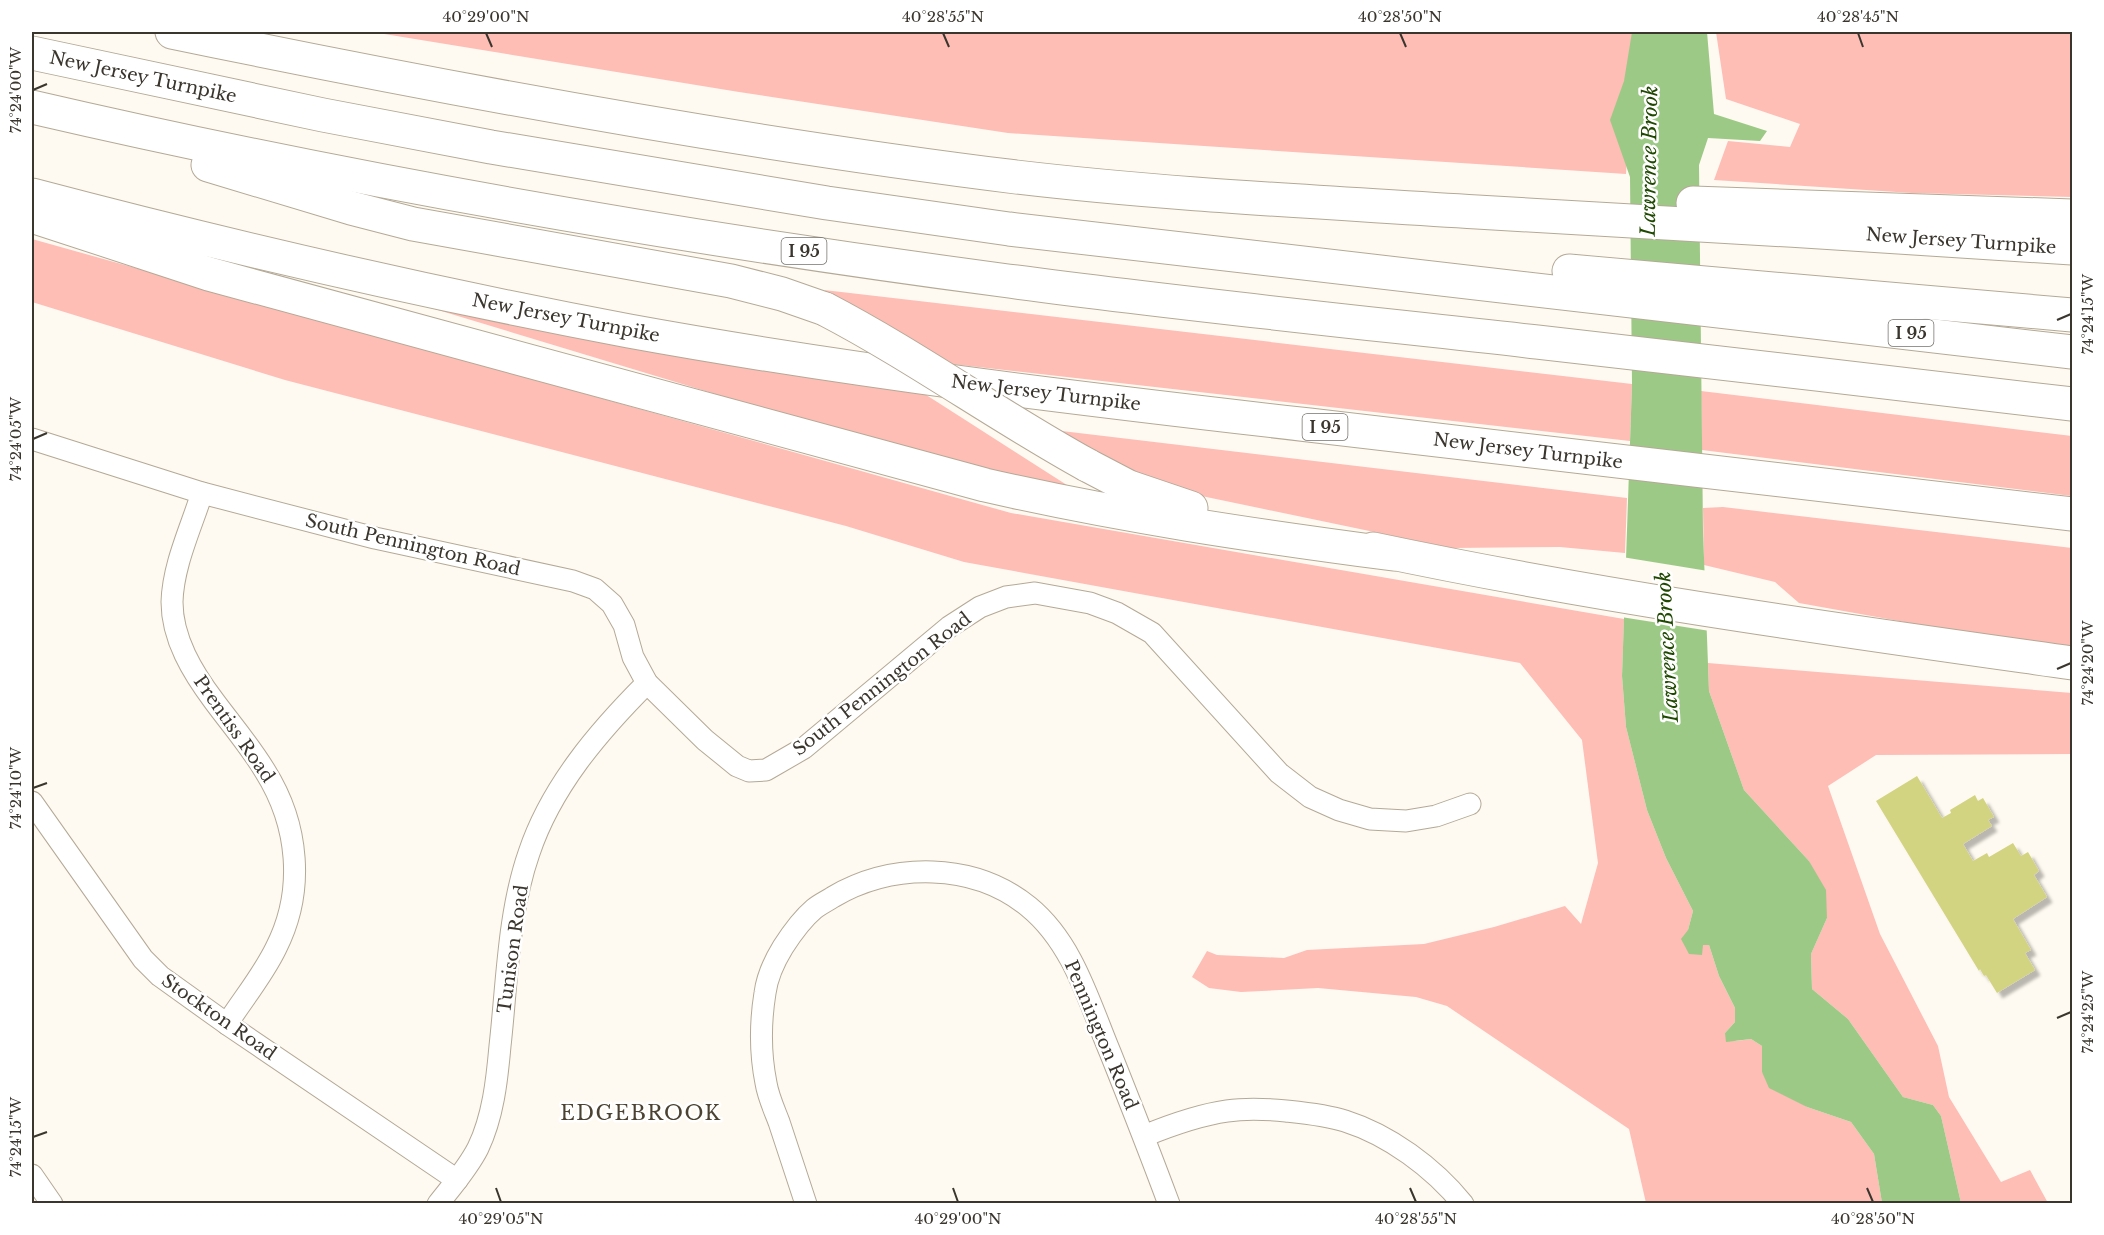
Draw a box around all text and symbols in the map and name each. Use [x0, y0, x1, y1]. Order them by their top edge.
text: 40°29'00"N [442, 7, 530, 26]
text: 40°28'55"N [902, 7, 984, 26]
text: 40°28'50"N [1358, 7, 1442, 26]
text: 40°28'45"N [1817, 7, 1899, 26]
text: 74°24'00"W [6, 46, 25, 133]
street label: New Jersey Turnpike [47, 46, 239, 108]
water label: Lawrence Brook [1636, 85, 1662, 238]
street label: New Jersey Turnpike [1865, 223, 2057, 259]
road number: I 95 [782, 238, 826, 264]
text: 74°24'15"W [2078, 273, 2097, 354]
street label: New Jersey Turnpike [470, 289, 662, 347]
road number: I 95 [1888, 320, 1934, 346]
street label: New Jersey Turnpike [950, 370, 1142, 416]
text: 74°24'05"W [6, 396, 25, 481]
road number: I 95 [1302, 414, 1348, 440]
street label: New Jersey Turnpike [1432, 428, 1624, 474]
street label: South Pennington Road [303, 510, 523, 580]
water label: Lawrence Brook [1651, 571, 1683, 724]
street label: South Pennington Road [789, 608, 975, 760]
text: 74°24'20"W [2078, 620, 2097, 706]
street label: Prentiss Road [189, 671, 279, 787]
text: 74°24'10"W [6, 746, 25, 829]
street label: Tunison Road [493, 883, 533, 1015]
street label: Pennington Road [1060, 957, 1142, 1113]
street label: Stockton Road [157, 969, 281, 1065]
text: 74°24'25"W [2078, 970, 2097, 1053]
text: 74°24'15"W [6, 1096, 25, 1177]
district label: EDGEBROOK [560, 1101, 722, 1125]
text: 40°29'05"N [458, 1209, 544, 1228]
text: 40°29'00"N [914, 1209, 1002, 1228]
text: 40°28'55"N [1375, 1209, 1457, 1228]
text: 40°28'50"N [1831, 1209, 1915, 1228]

